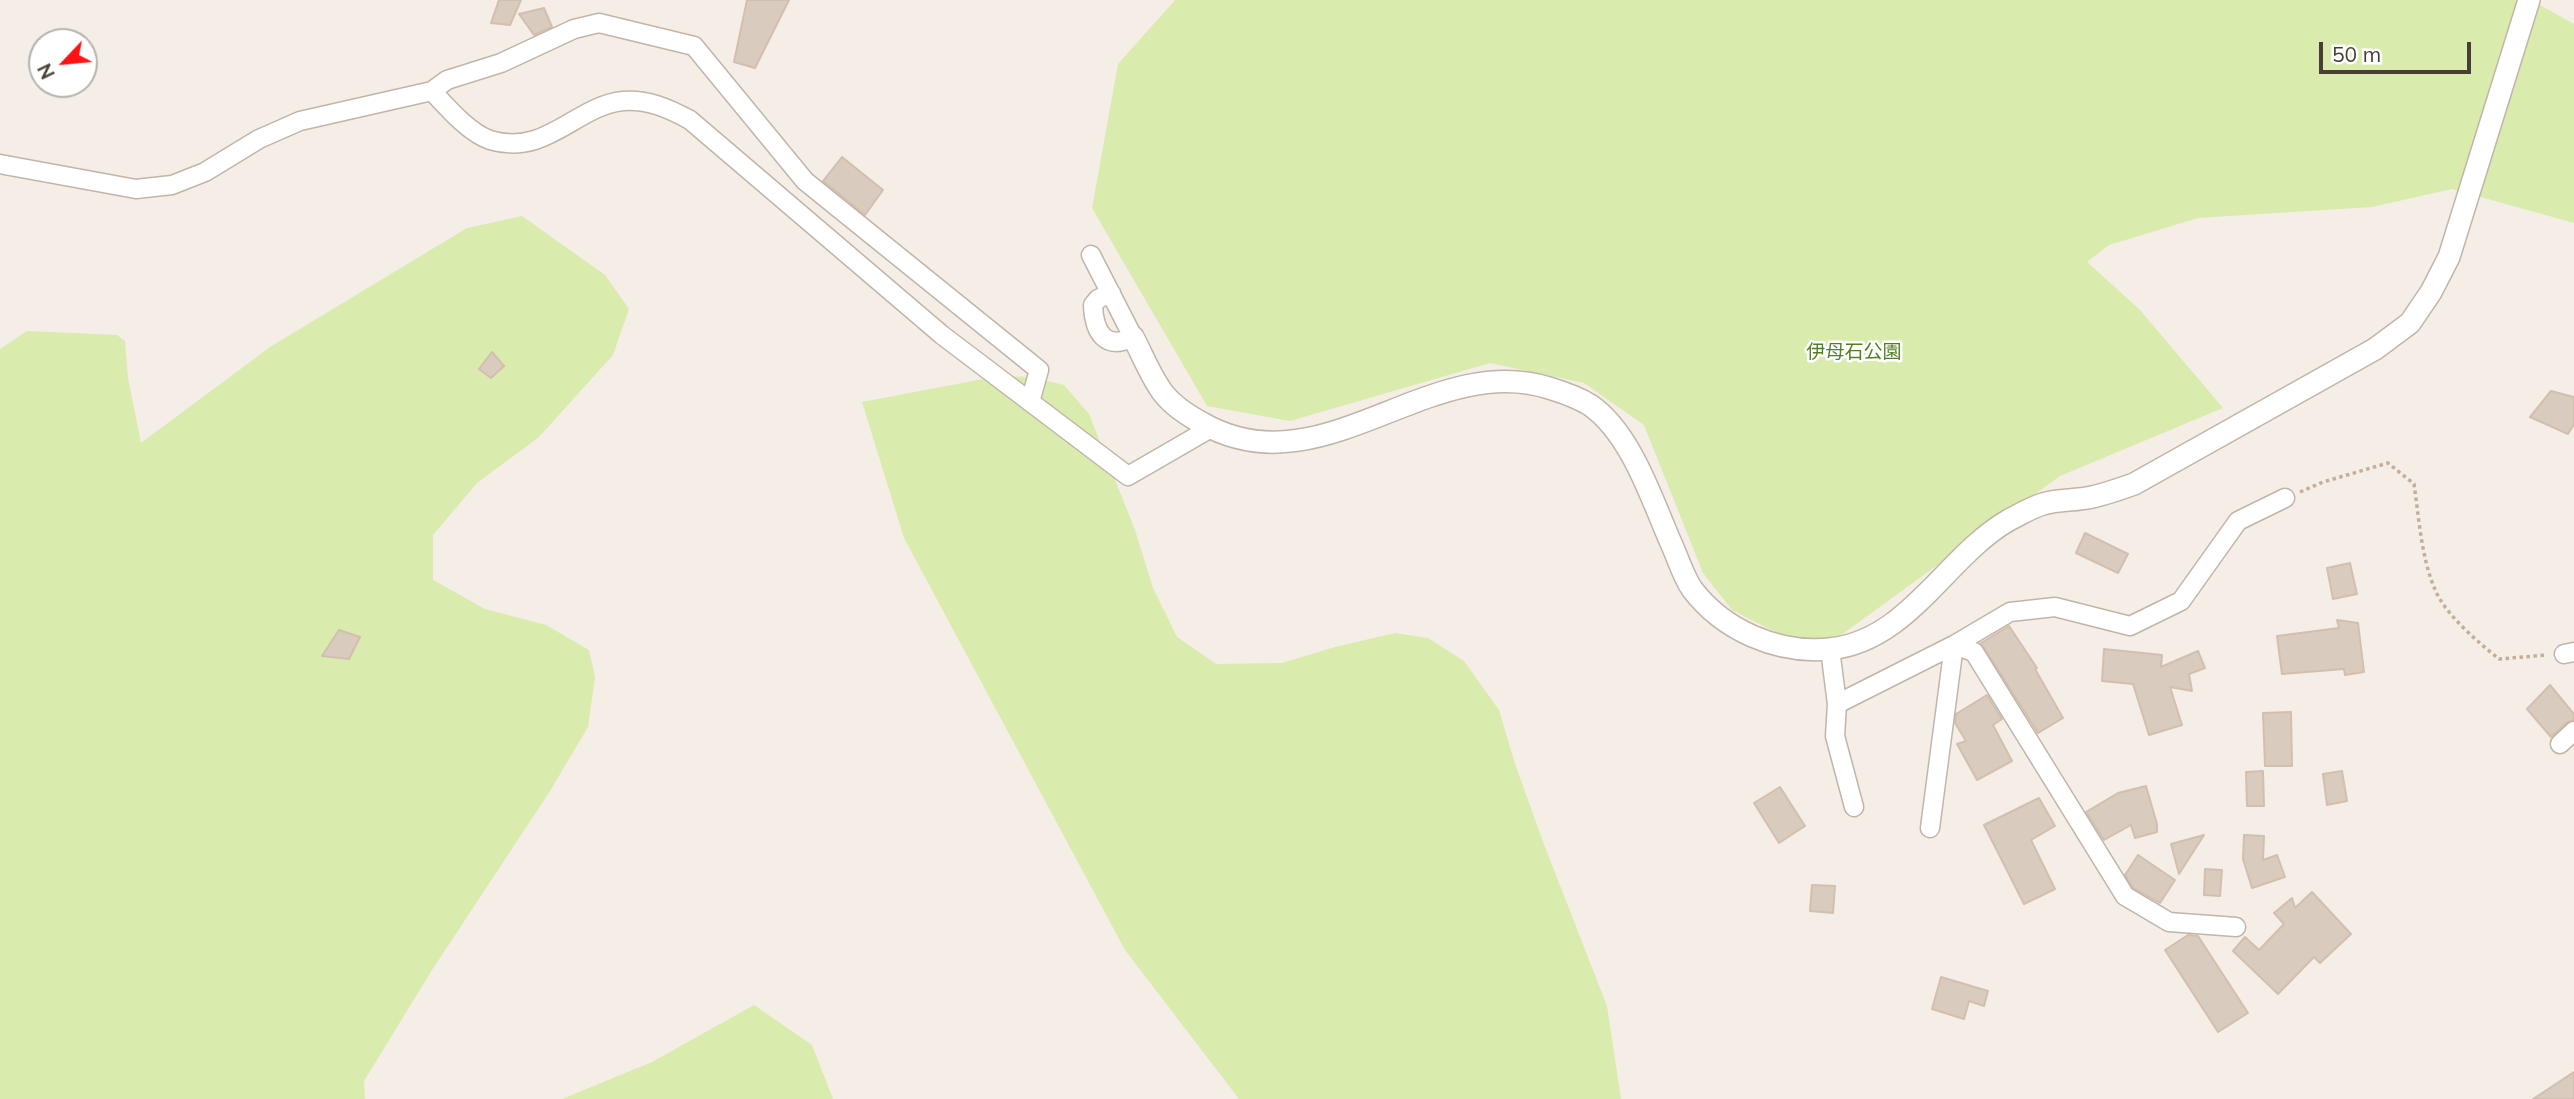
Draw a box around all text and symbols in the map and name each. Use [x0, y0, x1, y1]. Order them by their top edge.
north arrow [28, 28, 98, 98]
scale bar [2322, 28, 2474, 72]
text: 50 m [2332, 41, 2381, 67]
text: N [32, 60, 60, 83]
park label: 伊母石公園 [1807, 341, 1901, 363]

